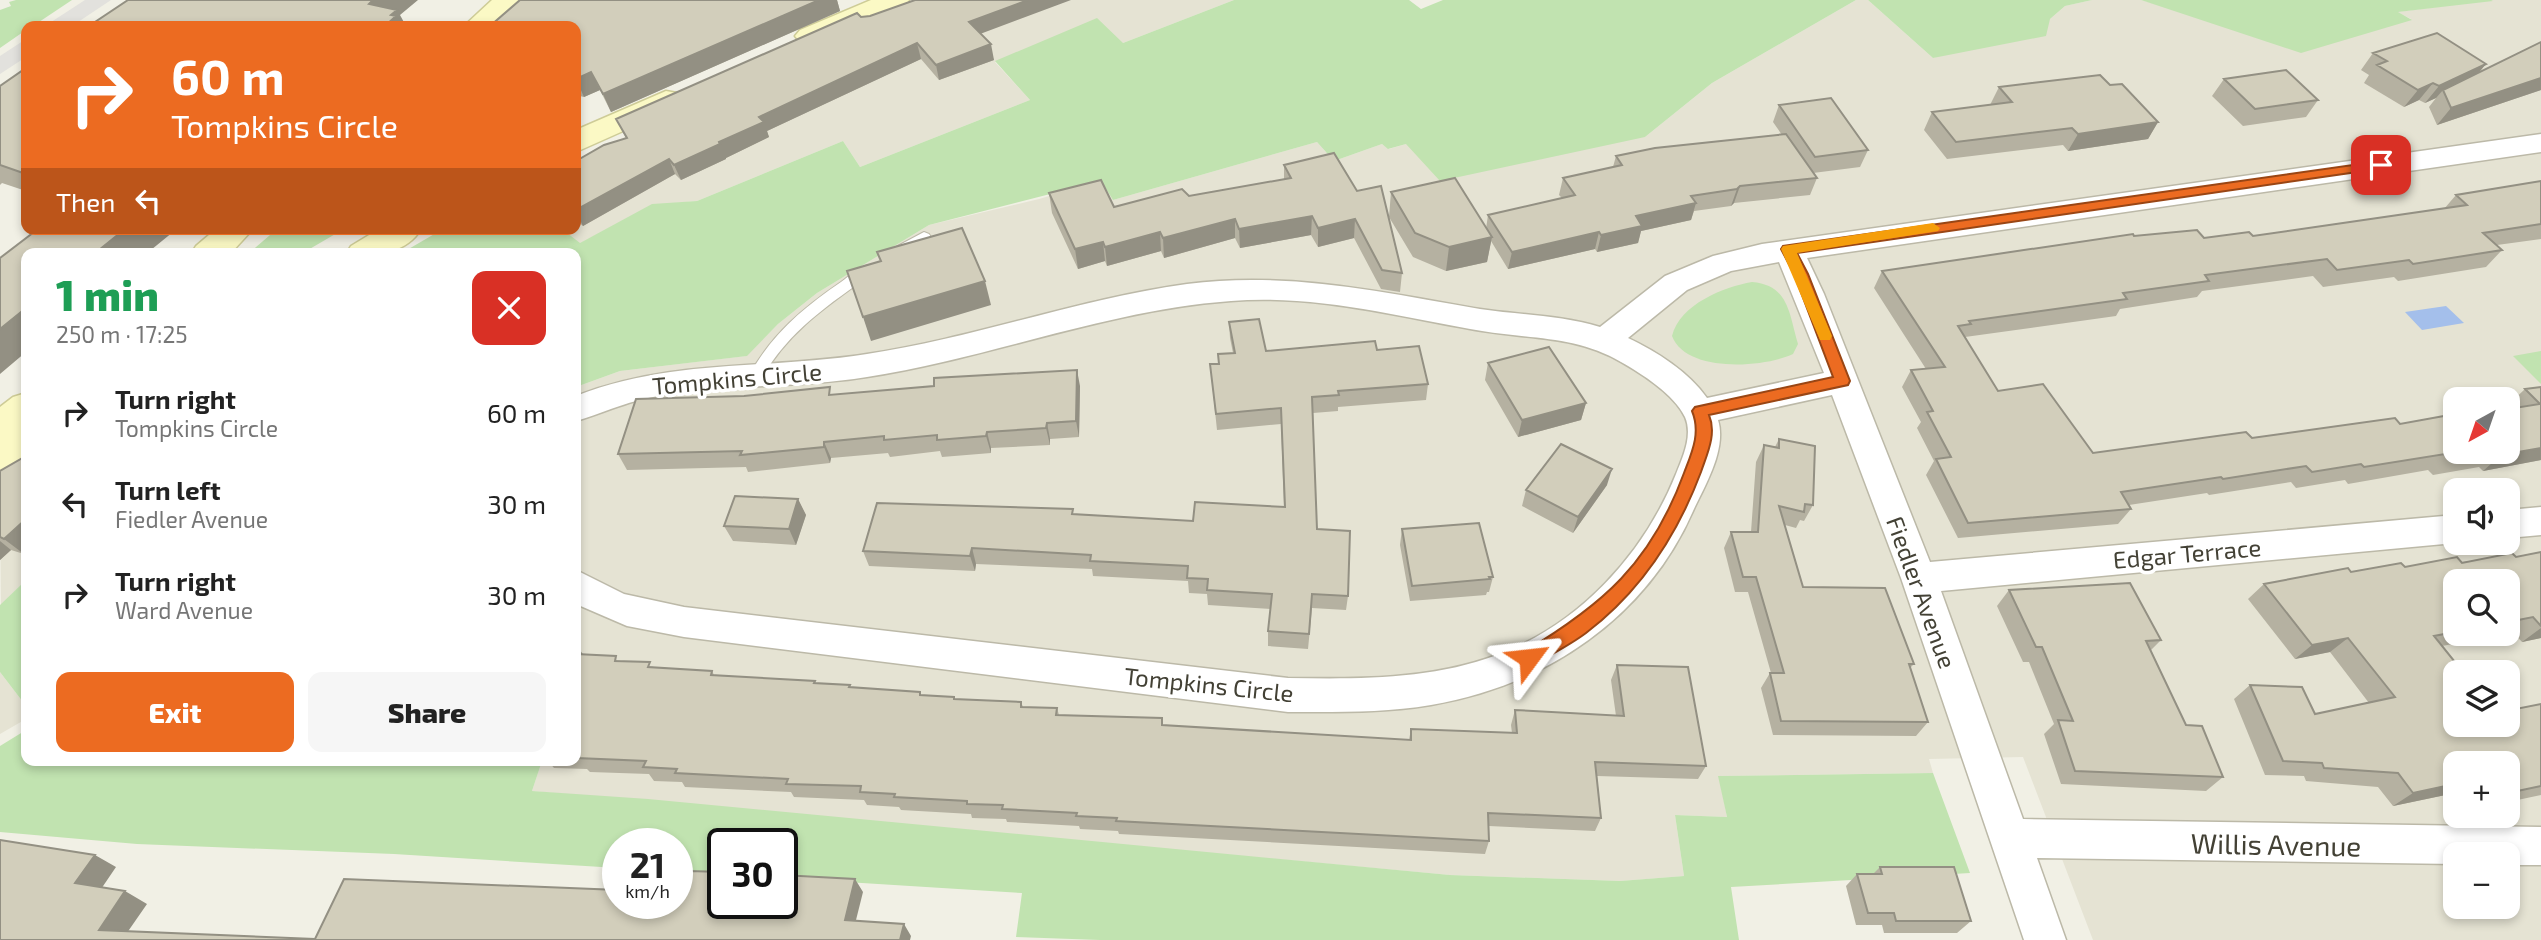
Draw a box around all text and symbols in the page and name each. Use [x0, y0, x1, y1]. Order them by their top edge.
text: 60 m [171, 46, 285, 105]
icon: right [56, 49, 147, 140]
text: Tompkins Circle [171, 106, 398, 144]
pin [2351, 135, 2411, 195]
icon: arrive [2362, 146, 2400, 184]
icon: left [129, 182, 167, 220]
text: Then [56, 186, 115, 217]
text: 1 min [56, 269, 159, 319]
button: close [472, 271, 546, 345]
text: 250 m · 17:25 [56, 320, 188, 348]
street label: Tompkins Circle [651, 356, 823, 400]
text: Turn right [115, 383, 236, 414]
north arrow [2443, 387, 2520, 464]
map controls [2443, 387, 2520, 919]
icon: right [56, 394, 94, 432]
text: 60 m [487, 397, 546, 428]
text: Tompkins Circle [115, 414, 278, 442]
text: Turn left [115, 474, 221, 505]
button: sound [2443, 478, 2520, 555]
icon: left [56, 485, 94, 523]
text: 30 m [487, 488, 546, 519]
text: Fiedler Avenue [115, 505, 268, 533]
street label: Fiedler Avenue [1881, 512, 1963, 672]
street label: Edgar Terrace [2112, 532, 2262, 574]
text: Turn right [115, 565, 236, 596]
button: search [2443, 569, 2520, 646]
icon: right [56, 576, 94, 614]
text: 30 m [487, 579, 546, 610]
text: Ward Avenue [115, 596, 253, 624]
position arrow [1492, 621, 1566, 695]
button: layers [2443, 660, 2520, 737]
street label: Tompkins Circle [1123, 661, 1295, 707]
button: Exit [56, 672, 294, 752]
button: Share [308, 672, 546, 752]
button: + [2443, 751, 2520, 828]
street label: Willis Avenue [2190, 826, 2362, 862]
speed limit sign: 30 [707, 828, 798, 919]
button: − [2443, 842, 2520, 919]
text: 21 [630, 843, 665, 885]
text: km/h [625, 880, 670, 902]

